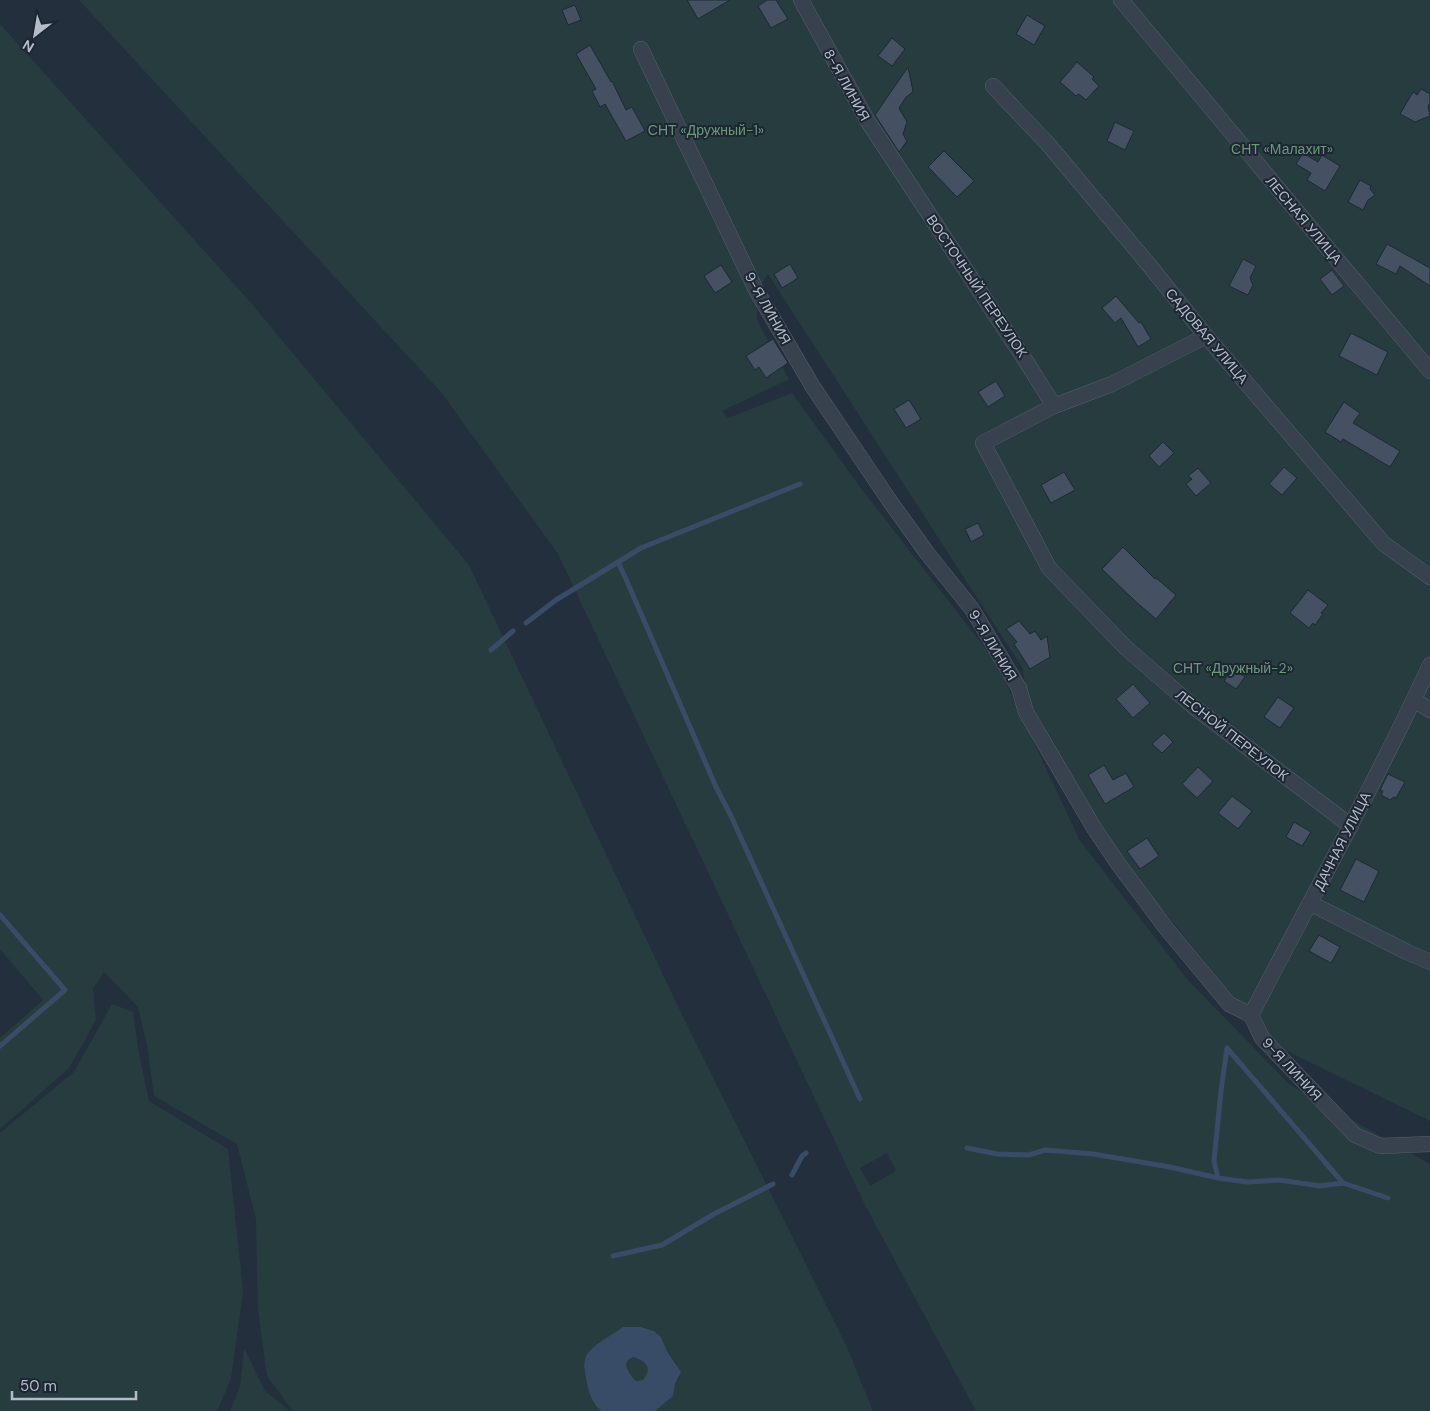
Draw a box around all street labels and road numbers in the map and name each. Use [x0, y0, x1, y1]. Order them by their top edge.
street label: 8-Я ЛИНИЯ [820, 46, 874, 124]
street label: ЛЕСНАЯ УЛИЦА [1262, 172, 1346, 268]
street label: ВОСТОЧНЫЙ ПЕРЕУЛОК [922, 211, 1032, 361]
street label: 9-Я ЛИНИЯ [741, 269, 795, 347]
street label: САДОВАЯ УЛИЦА [1162, 284, 1253, 388]
street label: 9-Я ЛИНИЯ [965, 606, 1021, 684]
street label: ЛЕСНОЙ ПЕРЕУЛОК [1172, 685, 1293, 785]
street label: ДАЧНАЯ УЛИЦА [1310, 788, 1375, 893]
street label: 9-Я ЛИНИЯ [1258, 1034, 1326, 1104]

